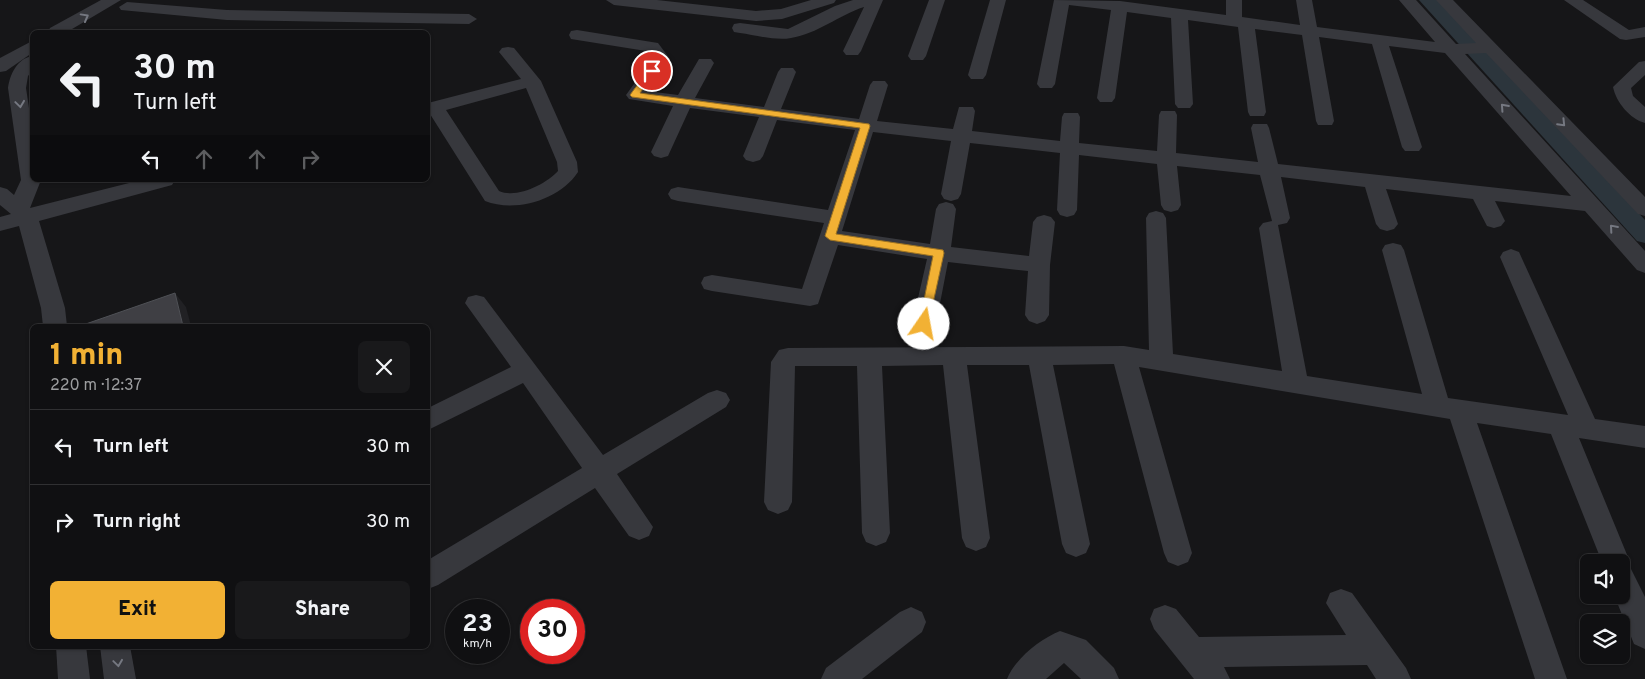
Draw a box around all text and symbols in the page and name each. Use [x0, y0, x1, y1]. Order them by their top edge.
one-way arrow [80, 13, 89, 23]
text: 30 m [133, 47, 216, 91]
icon: left [50, 50, 115, 115]
pin [631, 50, 673, 92]
icon: arrive [638, 57, 666, 85]
text: Turn left [133, 90, 216, 117]
one-way arrow [14, 100, 24, 108]
one-way arrow [1501, 104, 1510, 113]
one-way arrow [1557, 118, 1566, 127]
icon: left [137, 145, 165, 173]
icon: ahead [190, 145, 218, 173]
icon: ahead [243, 145, 271, 173]
icon: right [296, 145, 324, 173]
one-way arrow [1610, 225, 1619, 234]
position arrow [897, 297, 949, 349]
text: 1 min [50, 338, 123, 375]
button: close [358, 341, 410, 393]
text: 220 m · 12:37 [50, 376, 142, 396]
icon: left [50, 433, 78, 461]
text: Turn left [93, 435, 169, 459]
text: 30 m [366, 435, 410, 459]
icon: right [50, 508, 78, 536]
text: Turn right [93, 510, 181, 534]
text: 30 m [366, 510, 410, 534]
map controls [1580, 554, 1630, 664]
button: sound [1580, 554, 1630, 604]
button: Exit [50, 581, 225, 639]
button: Share [235, 581, 410, 639]
speed limit sign: 30 [520, 599, 585, 664]
text: 23 [462, 609, 493, 641]
button: layers [1580, 614, 1630, 664]
text: km/h [463, 636, 492, 652]
one-way arrow [112, 658, 122, 667]

